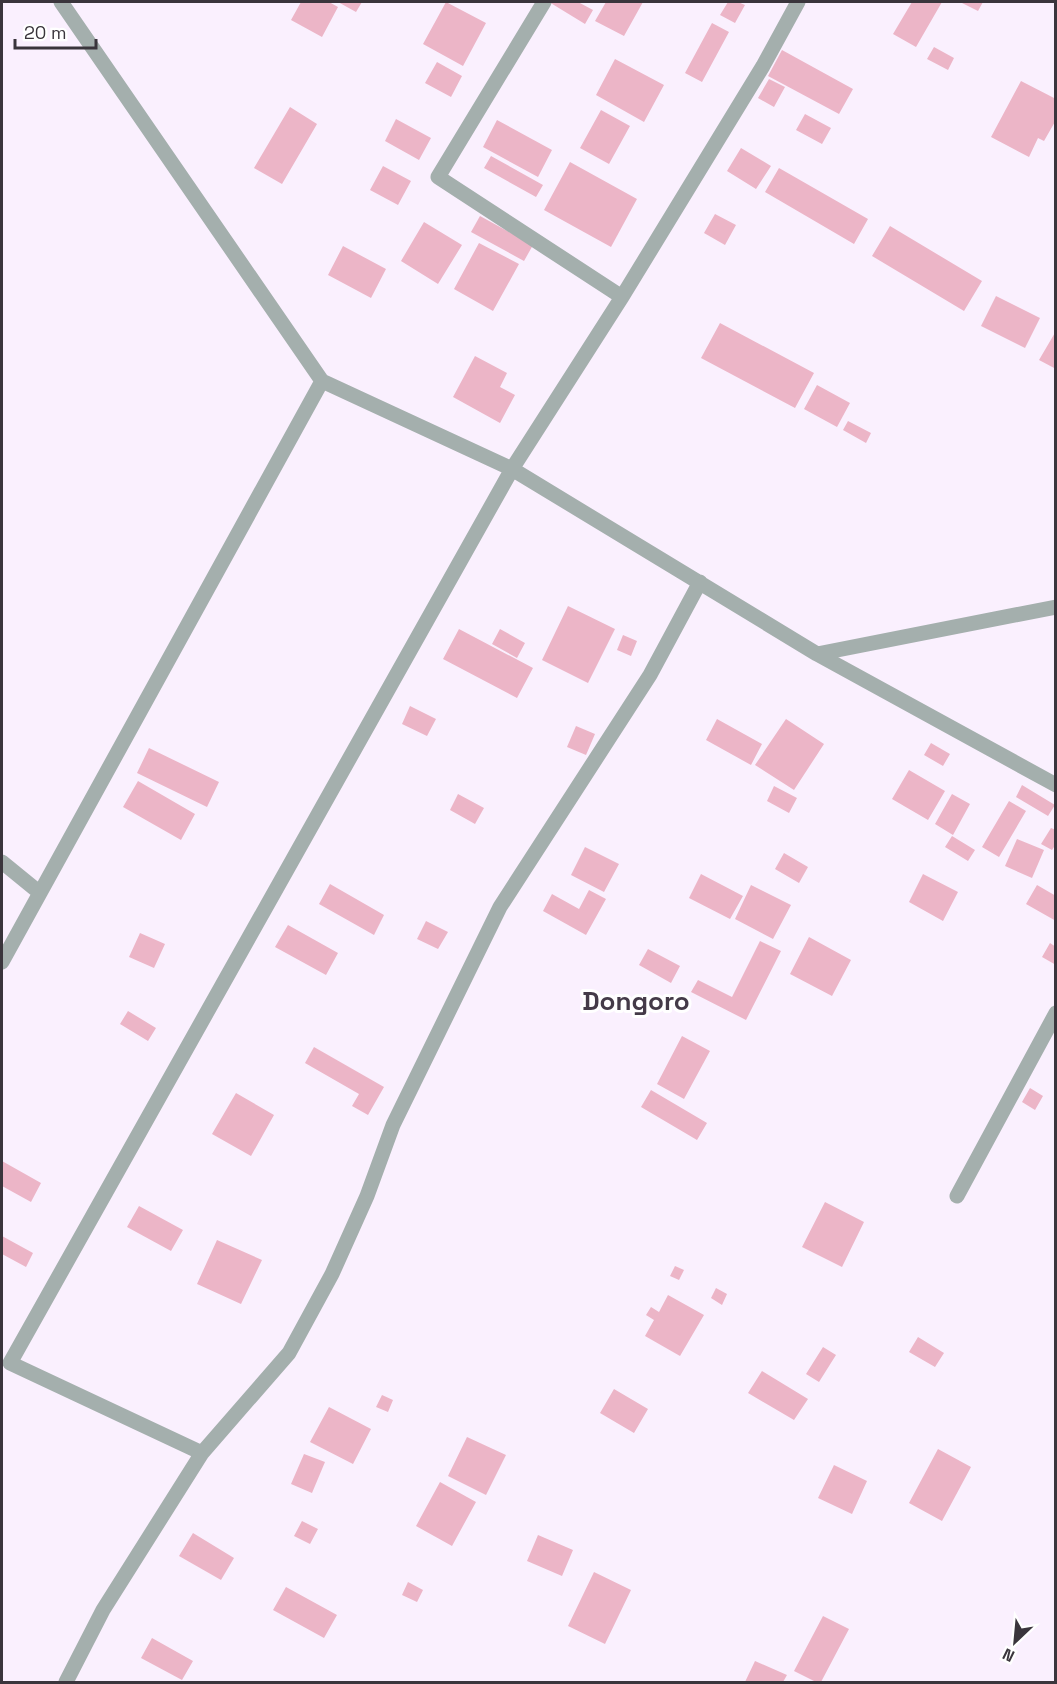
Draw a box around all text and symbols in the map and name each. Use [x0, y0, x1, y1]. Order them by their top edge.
scale bar [15, 12, 96, 50]
text: 20 m [24, 21, 67, 44]
district label: Dongoro [582, 984, 690, 1018]
north arrow [985, 1612, 1045, 1672]
text: N [999, 1643, 1018, 1667]

